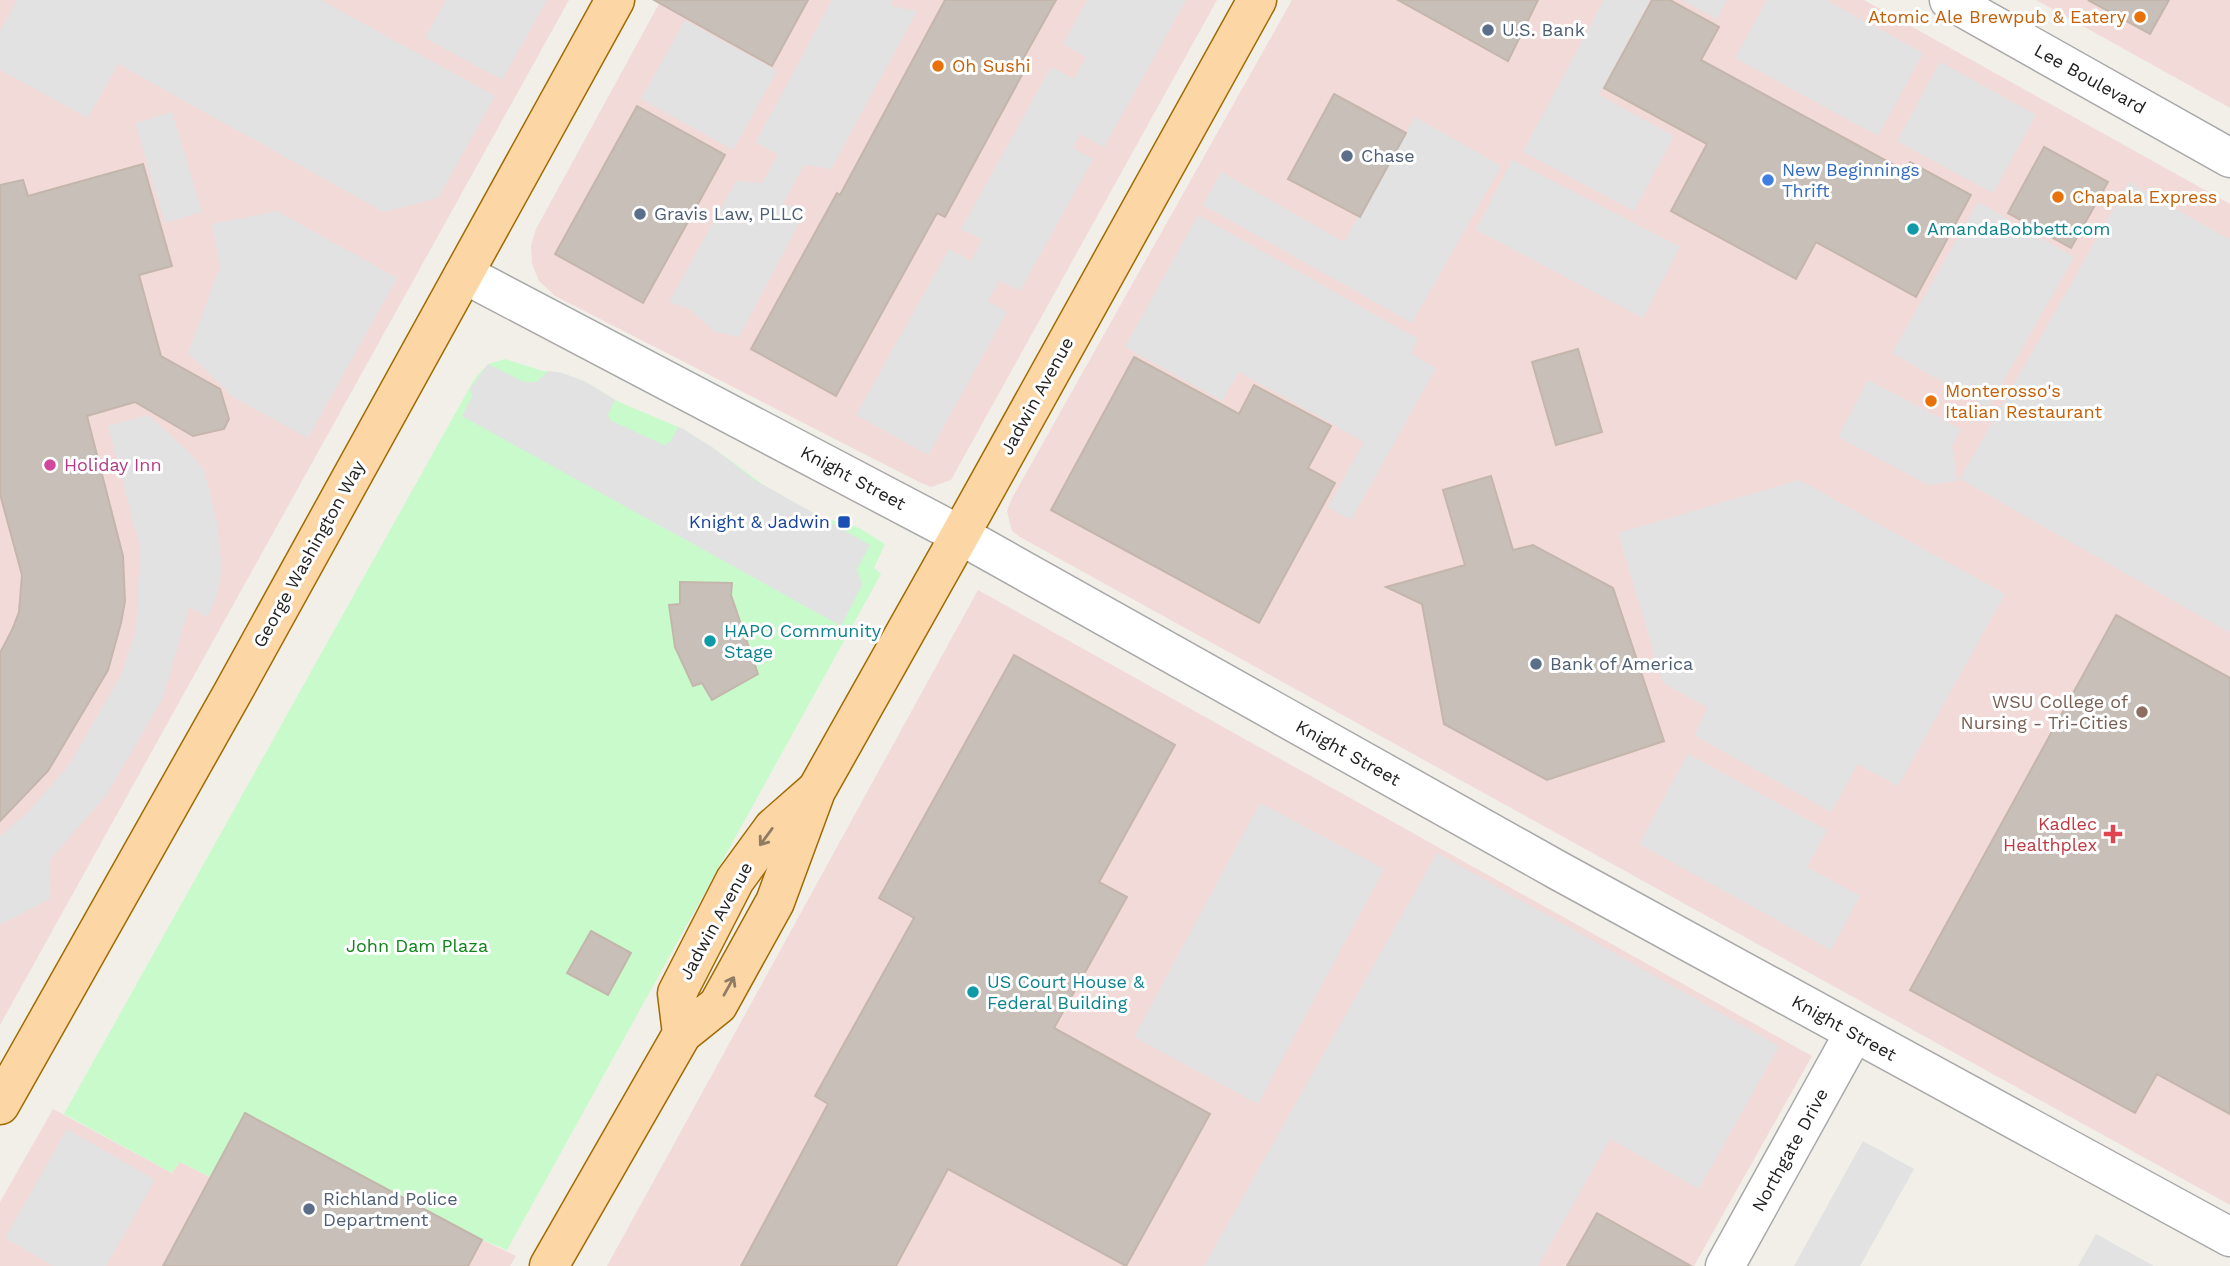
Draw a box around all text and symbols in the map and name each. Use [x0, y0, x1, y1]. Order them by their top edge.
place label: Atomic Ale Brewpub & Eatery [1868, 6, 2127, 27]
marker: Atomic Ale Brewpub & Eatery [2132, 9, 2148, 25]
place label: U.S. Bank [1502, 19, 1585, 40]
marker: U.S. Bank [1480, 22, 1496, 38]
street label: Lee Boulevard [2031, 39, 2150, 118]
place label: Oh Sushi [952, 55, 1031, 76]
marker: Oh Sushi [930, 58, 946, 74]
place label: Chase [1361, 145, 1415, 166]
marker: Chase [1339, 148, 1355, 164]
place label: New Beginnings Thrift [1782, 159, 1920, 201]
marker: New Beginnings Thrift [1760, 172, 1776, 188]
place label: Chapala Express [2072, 186, 2217, 207]
marker: Chapala Express [2050, 189, 2066, 205]
place label: Gravis Law, PLLC [654, 203, 804, 224]
marker: Gravis Law, PLLC [632, 206, 648, 222]
place label: AmandaBobbett.com [1927, 218, 2110, 239]
marker: AmandaBobbett.com [1905, 221, 1921, 237]
street label: Jadwin Avenue [996, 333, 1078, 458]
place label: Monterosso's Italian Restaurant [1945, 380, 2102, 422]
marker: Monterosso's Italian Restaurant [1923, 393, 1939, 409]
street label: Knight Street [797, 441, 910, 514]
place label: Holiday Inn [64, 454, 162, 475]
street label: George Washington Way [248, 456, 369, 651]
marker: Holiday Inn [42, 457, 58, 473]
place label: Knight & Jadwin [689, 511, 830, 532]
marker: Knight & Jadwin [836, 514, 852, 530]
place label: HAPO Community Stage [724, 620, 882, 662]
marker: HAPO Community Stage [702, 633, 718, 649]
place label: Bank of America [1550, 653, 1693, 674]
marker: Bank of America [1528, 656, 1544, 672]
place label: WSU College of Nursing - Tri-Cities [1961, 691, 2128, 733]
marker: WSU College of Nursing - Tri-Cities [2134, 704, 2150, 720]
street label: Knight Street [1292, 715, 1405, 790]
place label: Kadlec Healthplex [2003, 813, 2097, 855]
marker: Kadlec Healthplex [2103, 824, 2123, 844]
one-way arrow [759, 828, 774, 847]
street label: Jadwin Avenue [675, 858, 757, 983]
park label: John Dam Plaza [346, 935, 488, 956]
place label: US Court House & Federal Building [987, 971, 1145, 1013]
one-way arrow [722, 976, 736, 996]
marker: US Court House & Federal Building [965, 984, 981, 1000]
street label: Knight Street [1788, 990, 1901, 1065]
street label: Northgate Drive [1747, 1084, 1832, 1215]
place label: Richland Police Department [323, 1188, 458, 1230]
marker: Richland Police Department [301, 1201, 317, 1217]

